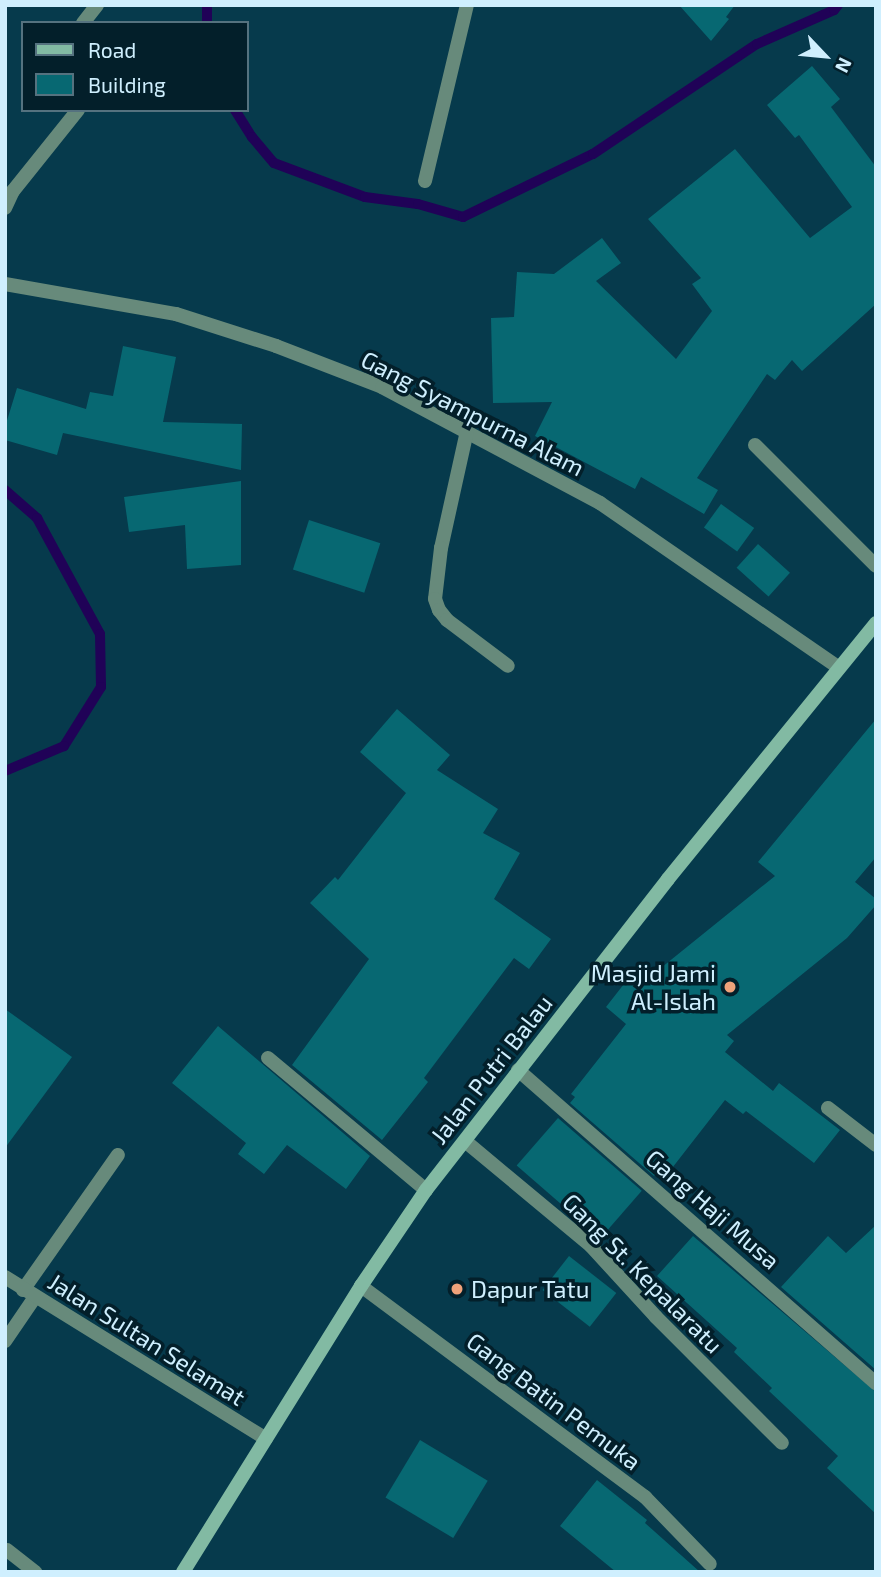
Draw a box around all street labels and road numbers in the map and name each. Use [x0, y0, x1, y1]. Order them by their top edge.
street label: Gang Syampurna Alam [356, 344, 590, 482]
street label: Jalan Putri Balau [424, 989, 558, 1149]
street label: Gang Haji Musa [640, 1143, 786, 1275]
street label: Gang St. Kepalaratu [557, 1187, 729, 1359]
street label: Jalan Sultan Selamat [43, 1267, 251, 1411]
street label: Gang Batin Pemuka [461, 1326, 647, 1476]

